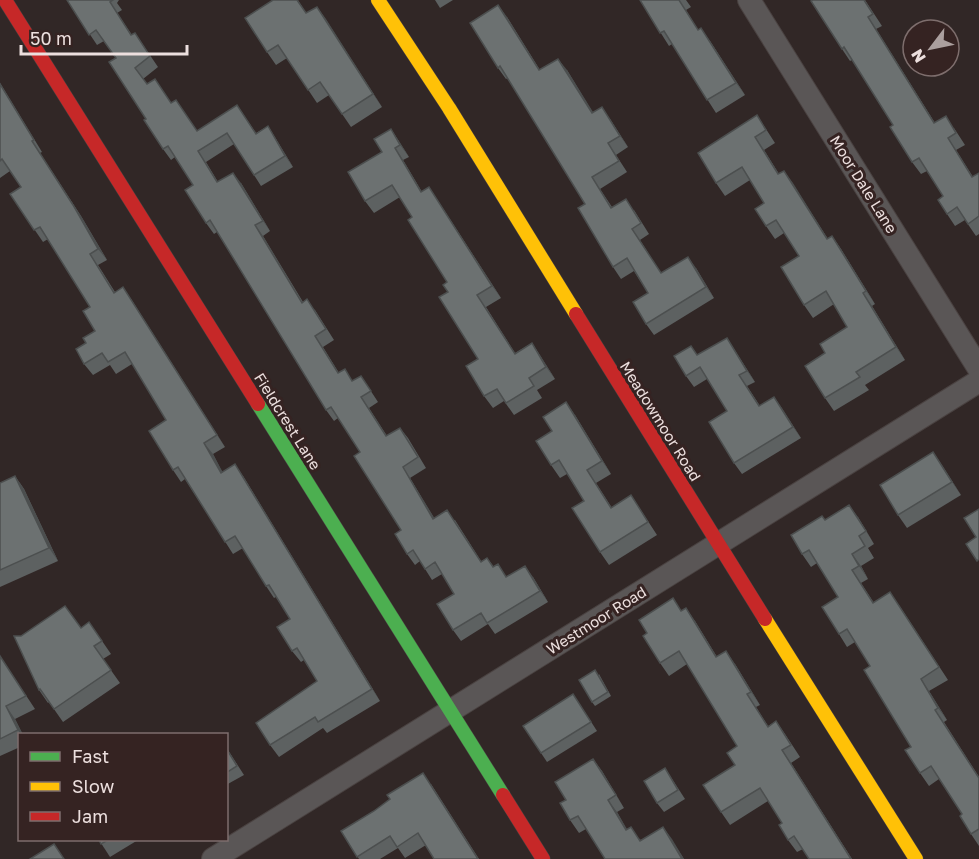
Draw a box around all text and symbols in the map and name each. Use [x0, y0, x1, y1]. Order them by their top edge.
scale bar [21, 18, 188, 56]
north arrow [901, 18, 961, 78]
text: 50 m [30, 27, 72, 49]
text: N [907, 45, 930, 66]
street label: Moor Dale Lane [827, 132, 901, 236]
street label: Meadowmoor Road [617, 358, 705, 484]
street label: Fieldcrest Lane [251, 369, 325, 473]
street label: Westmoor Road [543, 582, 649, 658]
legend [18, 733, 228, 841]
text: Fast [72, 745, 109, 767]
text: Slow [72, 775, 115, 797]
text: Jam [72, 805, 108, 827]

